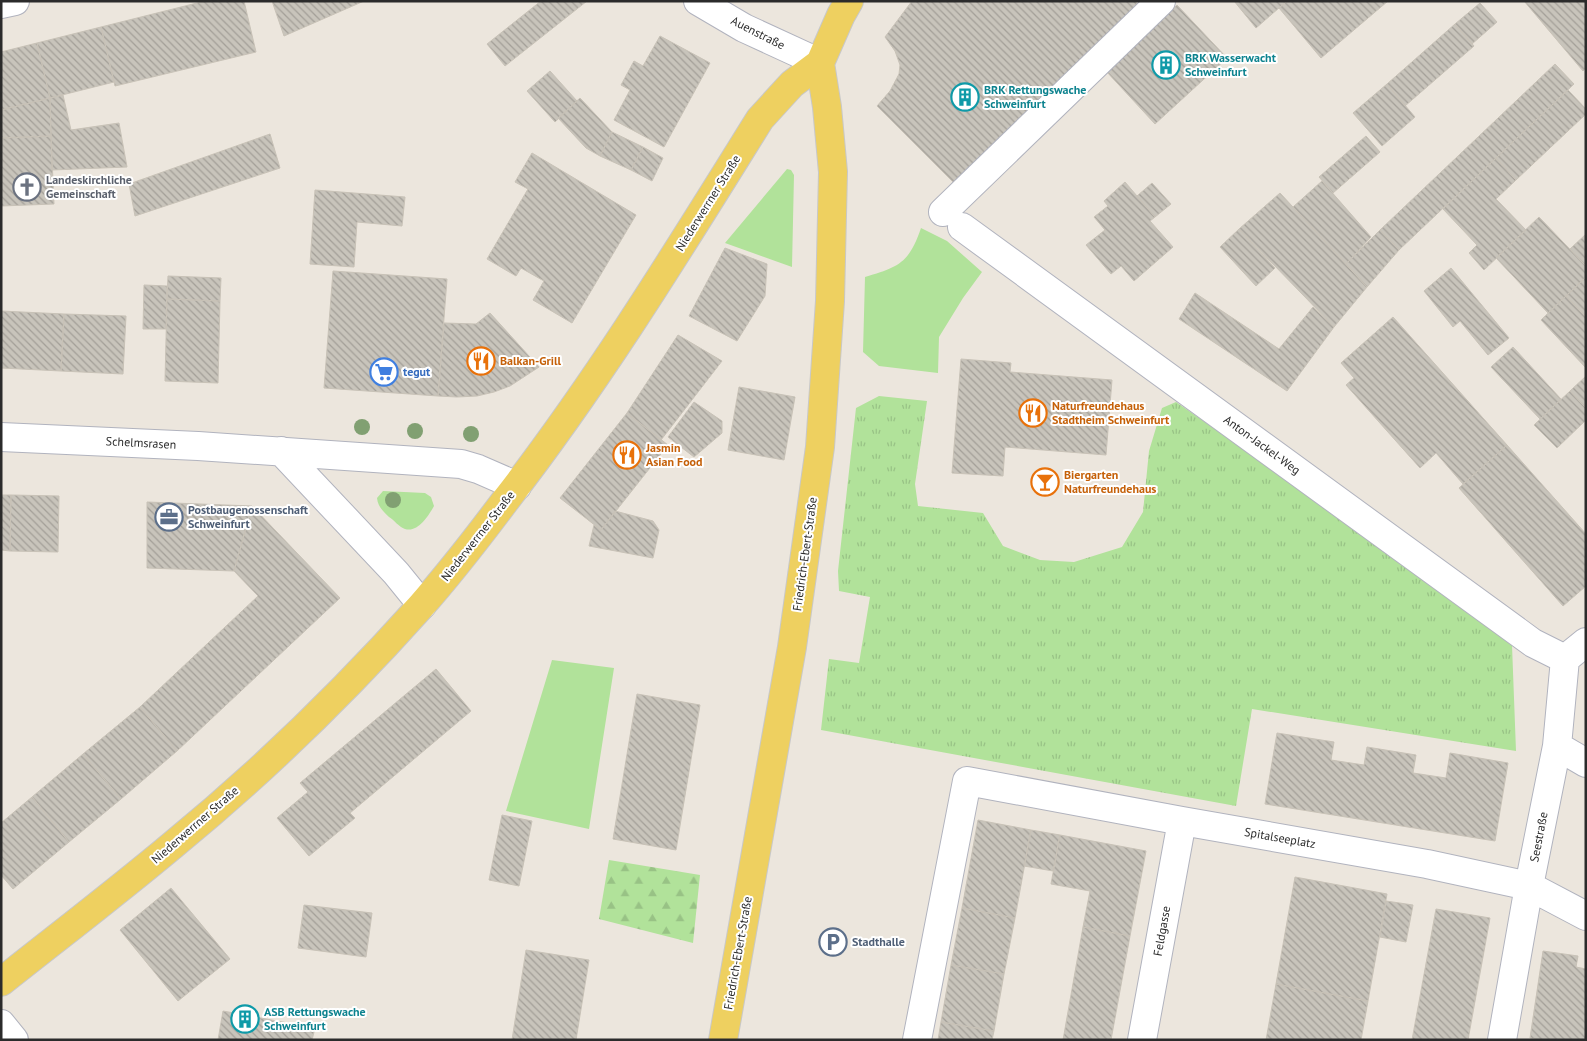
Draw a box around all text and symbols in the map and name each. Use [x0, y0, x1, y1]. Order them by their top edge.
street label: Auenstraße [729, 13, 788, 53]
building icon: BRK Wasserwacht Schweinfurt [1151, 50, 1181, 80]
place label: BRK Wasserwacht Schweinfurt [1185, 50, 1277, 79]
building icon: BRK Rettungswache Schweinfurt [950, 82, 980, 112]
place label: BRK Rettungswache Schweinfurt [984, 82, 1086, 111]
street label: Niederwerrner Straße [672, 152, 743, 254]
church icon: Landeskirchliche Gemeinschaft [12, 172, 42, 202]
place label: Landeskirchliche Gemeinschaft [46, 172, 132, 201]
restaurant icon: Balkan-Grill [466, 346, 496, 376]
place label: Balkan-Grill [500, 353, 562, 368]
supermarket icon: tegut [369, 357, 399, 387]
place label: tegut [403, 364, 431, 379]
restaurant icon: Naturfreundehaus Stadtheim Schweinfurt [1018, 398, 1048, 428]
place label: Naturfreundehaus Stadtheim Schweinfurt [1052, 398, 1170, 427]
street label: Anton-Jackel-Weg [1221, 412, 1304, 477]
street label: Schelmsrasen [105, 433, 177, 452]
restaurant icon: Jasmin Asian Food [612, 440, 642, 470]
place label: Jasmin Asian Food [645, 440, 703, 469]
bar icon: Biergarten Naturfreundehaus [1030, 467, 1060, 497]
place label: Biergarten Naturfreundehaus [1064, 467, 1156, 496]
street label: Niederwerrner Straße [438, 488, 518, 584]
street label: Friedrich-Ebert-Straße [789, 496, 820, 612]
office icon: Postbaugenossenschaft Schweinfurt [154, 502, 184, 532]
place label: Postbaugenossenschaft Schweinfurt [188, 502, 309, 531]
street label: Niederwerrner Straße [148, 783, 241, 867]
street label: Seestraße [1526, 811, 1551, 863]
street label: Spitalseeplatz [1243, 824, 1317, 851]
street label: Friedrich-Ebert-Straße [720, 895, 755, 1011]
street label: Feldgasse [1150, 905, 1173, 957]
parking icon: Stadthalle [818, 927, 848, 957]
place label: Stadthalle [852, 934, 905, 949]
building icon: ASB Rettungswache Schweinfurt [230, 1004, 260, 1034]
place label: ASB Rettungswache Schweinfurt [264, 1004, 366, 1033]

